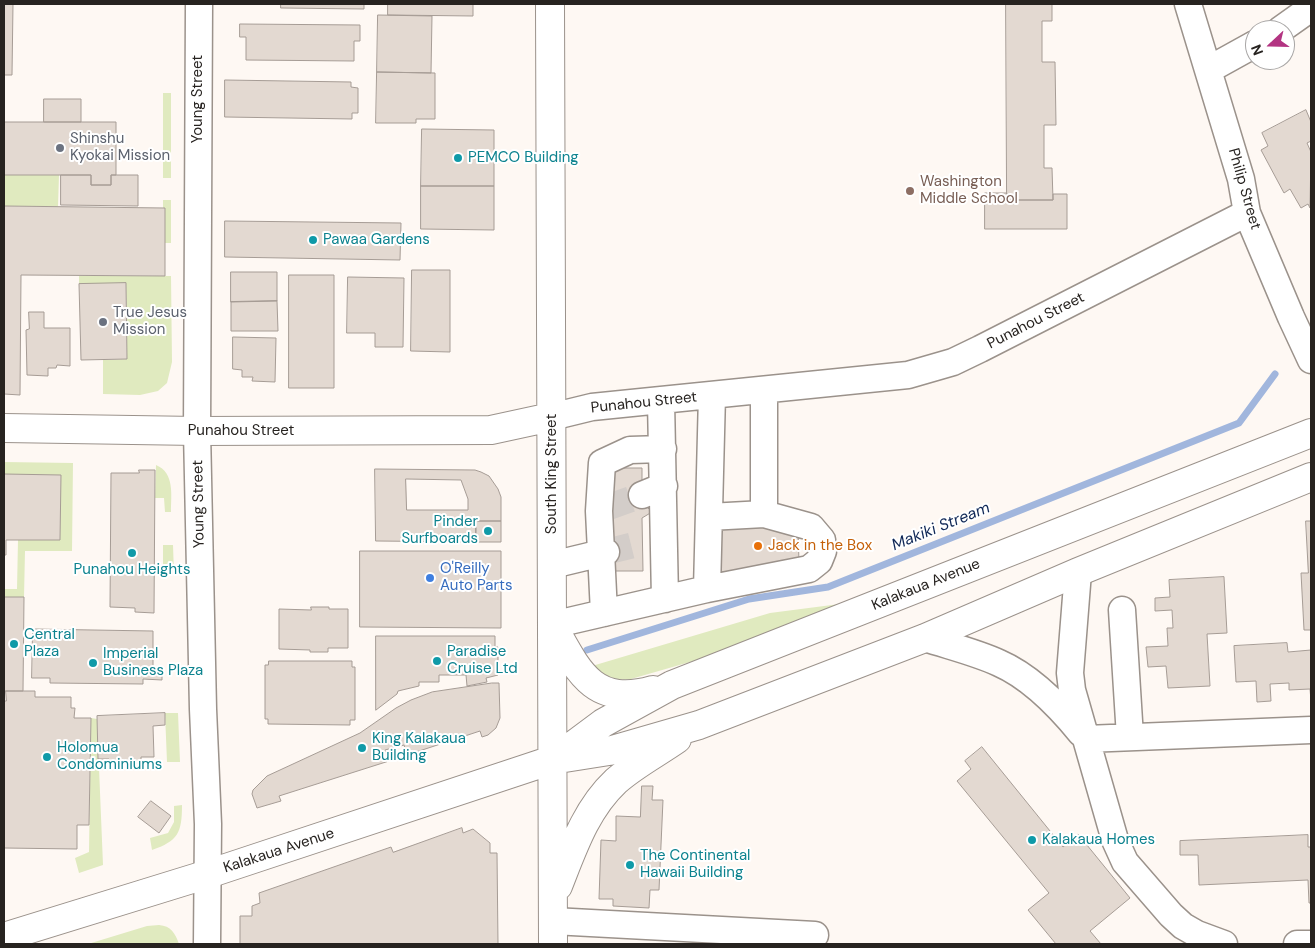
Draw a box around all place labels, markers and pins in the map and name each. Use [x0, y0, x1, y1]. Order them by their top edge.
place label: Shinshu Kyokai Mission [70, 130, 170, 165]
marker: Shinshu Kyokai Mission [54, 142, 66, 154]
place label: PEMCO Building [468, 149, 579, 167]
marker: PEMCO Building [452, 152, 464, 164]
place label: Washington Middle School [920, 173, 1018, 208]
marker: Washington Middle School [904, 185, 916, 197]
place label: Pawaa Gardens [323, 231, 430, 249]
marker: Pawaa Gardens [307, 234, 319, 246]
place label: True Jesus Mission [113, 304, 187, 339]
marker: True Jesus Mission [97, 316, 109, 328]
place label: Pinder Surfboards [401, 513, 478, 548]
marker: Pinder Surfboards [482, 525, 494, 537]
place label: Jack in the Box [768, 537, 872, 555]
marker: Jack in the Box [752, 540, 764, 552]
marker: Punahou Heights [126, 547, 138, 559]
place label: O'Reilly Auto Parts [440, 560, 512, 595]
place label: Punahou Heights [74, 561, 190, 579]
marker: O'Reilly Auto Parts [424, 572, 436, 584]
place label: Central Plaza [24, 626, 75, 661]
marker: Central Plaza [8, 638, 20, 650]
place label: Paradise Cruise Ltd [447, 643, 518, 678]
place label: Imperial Business Plaza [103, 645, 203, 680]
marker: Paradise Cruise Ltd [431, 655, 443, 667]
marker: Imperial Business Plaza [87, 657, 99, 669]
place label: King Kalakaua Building [372, 730, 466, 765]
place label: Holomua Condominiums [57, 739, 162, 774]
marker: King Kalakaua Building [356, 742, 368, 754]
marker: Holomua Condominiums [41, 751, 53, 763]
place label: Kalakaua Homes [1042, 831, 1155, 849]
marker: Kalakaua Homes [1026, 834, 1038, 846]
place label: The Continental Hawaii Building [640, 847, 750, 882]
marker: The Continental Hawaii Building [624, 859, 636, 871]

